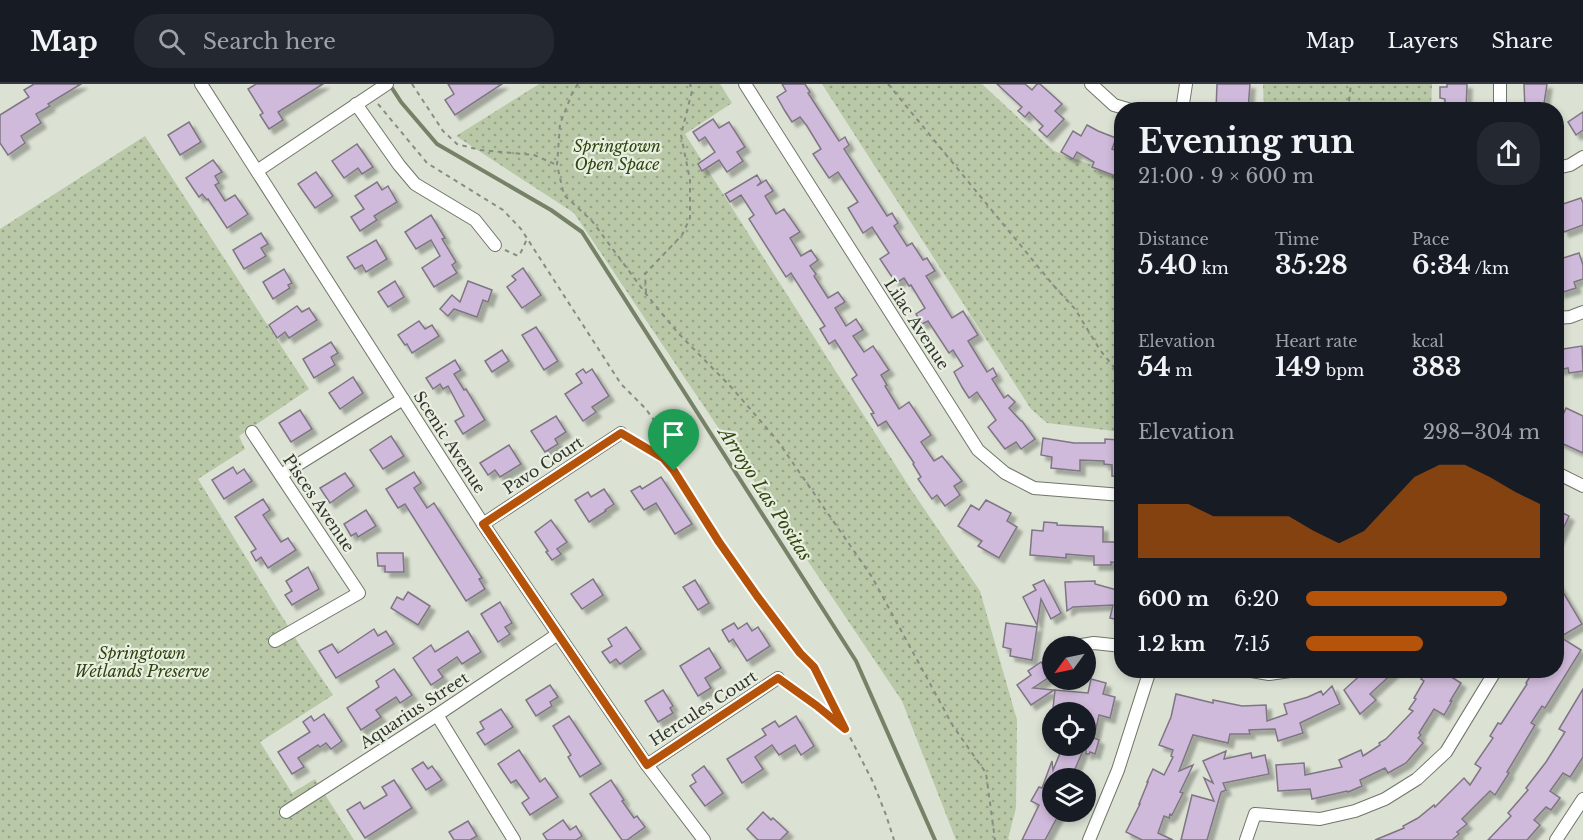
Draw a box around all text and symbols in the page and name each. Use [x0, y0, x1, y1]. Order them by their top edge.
search box [134, 14, 554, 68]
text: Map [30, 24, 98, 59]
icon: search [155, 25, 188, 58]
text: Search here [203, 28, 336, 55]
text: Map [1306, 28, 1355, 54]
text: Layers [1388, 28, 1459, 54]
text: Share [1492, 28, 1553, 54]
text: Evening run [1138, 121, 1354, 162]
button: share [1477, 122, 1540, 185]
park label: Springtown Open Space [573, 136, 661, 174]
text: 21:00 · 9 × 600 m [1138, 164, 1314, 188]
text: Distance [1138, 229, 1209, 249]
text: Time [1275, 229, 1319, 249]
text: Pace [1412, 229, 1449, 249]
text: 5.40 [1138, 249, 1197, 281]
text: 35:28 [1275, 249, 1348, 281]
text: 6:34 [1412, 249, 1471, 281]
text: km [1197, 258, 1229, 278]
text: /km [1471, 258, 1509, 278]
street label: Lilac Avenue [880, 275, 954, 373]
text: Elevation [1138, 331, 1215, 351]
text: Heart rate [1275, 331, 1357, 351]
text: kcal [1412, 331, 1444, 351]
text: 54 [1138, 351, 1171, 383]
text: 149 [1275, 351, 1321, 383]
text: 383 [1412, 351, 1462, 383]
text: m [1171, 360, 1193, 380]
text: bpm [1321, 360, 1364, 380]
street label: Scenic Avenue [409, 387, 491, 497]
pin [648, 409, 699, 471]
icon: arrive [657, 418, 690, 451]
text: Elevation [1138, 420, 1235, 444]
text: 298–304 m [1423, 420, 1540, 444]
water label: Arroyo Las Positas [712, 421, 817, 565]
street label: Pavo Court [499, 432, 587, 498]
street label: Pisces Avenue [279, 450, 359, 556]
text: 600 m [1138, 587, 1209, 611]
text: 6:20 [1234, 587, 1279, 611]
text: 1.2 km [1138, 632, 1206, 656]
text: 7:15 [1234, 632, 1270, 656]
north arrow [1042, 636, 1096, 690]
map controls [1042, 636, 1096, 822]
park label: Springtown Wetlands Preserve [75, 643, 210, 681]
street label: Hercules Court [645, 666, 761, 750]
street label: Aquarius Street [355, 667, 472, 753]
button: locate [1042, 702, 1096, 756]
button: layers [1042, 768, 1096, 822]

